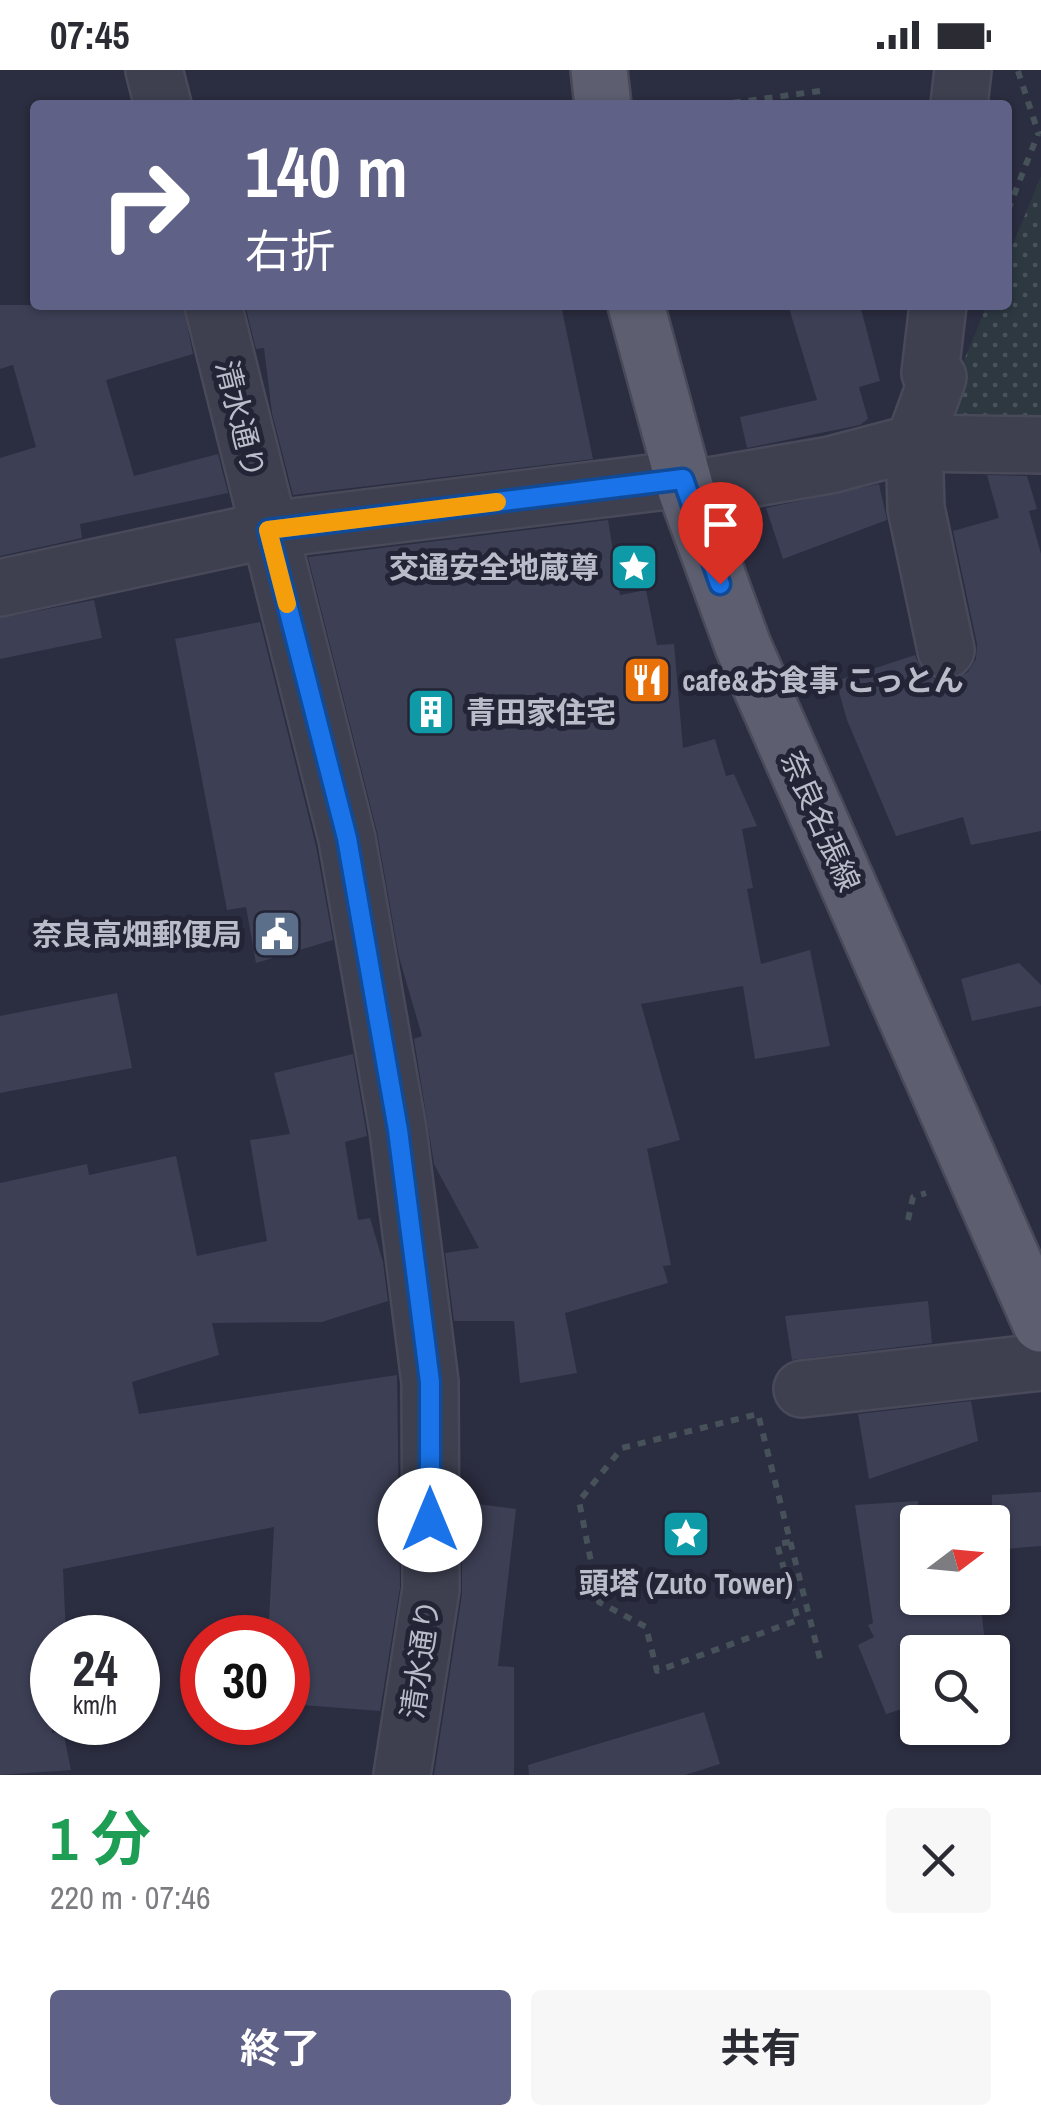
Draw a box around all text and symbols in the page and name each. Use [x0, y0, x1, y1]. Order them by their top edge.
text: 07:45 [50, 10, 130, 61]
text: 140 m [245, 125, 408, 219]
icon: right [80, 140, 210, 270]
text: 右折 [245, 220, 335, 281]
street label: 清水通り [207, 356, 275, 482]
pin [678, 482, 763, 585]
icon: arrive [693, 497, 748, 552]
place icon: 交通安全地蔵尊 [608, 541, 660, 593]
place label: 交通安全地蔵尊 [389, 547, 599, 587]
restaurant icon: cafe&お食事 こっとん [621, 654, 673, 706]
place label: cafe&お食事 こっとん [682, 660, 964, 700]
building icon: 青田家住宅 [405, 686, 457, 738]
place label: 青田家住宅 [466, 692, 616, 732]
street label: 奈良名張線 [772, 744, 870, 898]
public building icon: 奈良高畑郵便局 [251, 908, 303, 960]
place label: 奈良高畑郵便局 [32, 914, 242, 954]
position arrow [378, 1468, 482, 1572]
north arrow [900, 1505, 1010, 1615]
map controls [900, 1505, 1010, 1745]
place icon: 頭塔 (Zuto Tower) [660, 1508, 712, 1560]
place label: 頭塔 (Zuto Tower) [579, 1563, 793, 1603]
street label: 清水通り [392, 1597, 448, 1721]
speed limit sign: 30 [180, 1615, 310, 1745]
text: 24 [72, 1634, 118, 1702]
button: search [900, 1635, 1010, 1745]
text: km/h [73, 1688, 117, 1722]
text: 1 分 [50, 1798, 151, 1879]
button: close [886, 1808, 991, 1913]
text: 220 m · 07:46 [50, 1876, 210, 1919]
button: 終了 [50, 1990, 511, 2105]
button: 共有 [531, 1990, 991, 2105]

